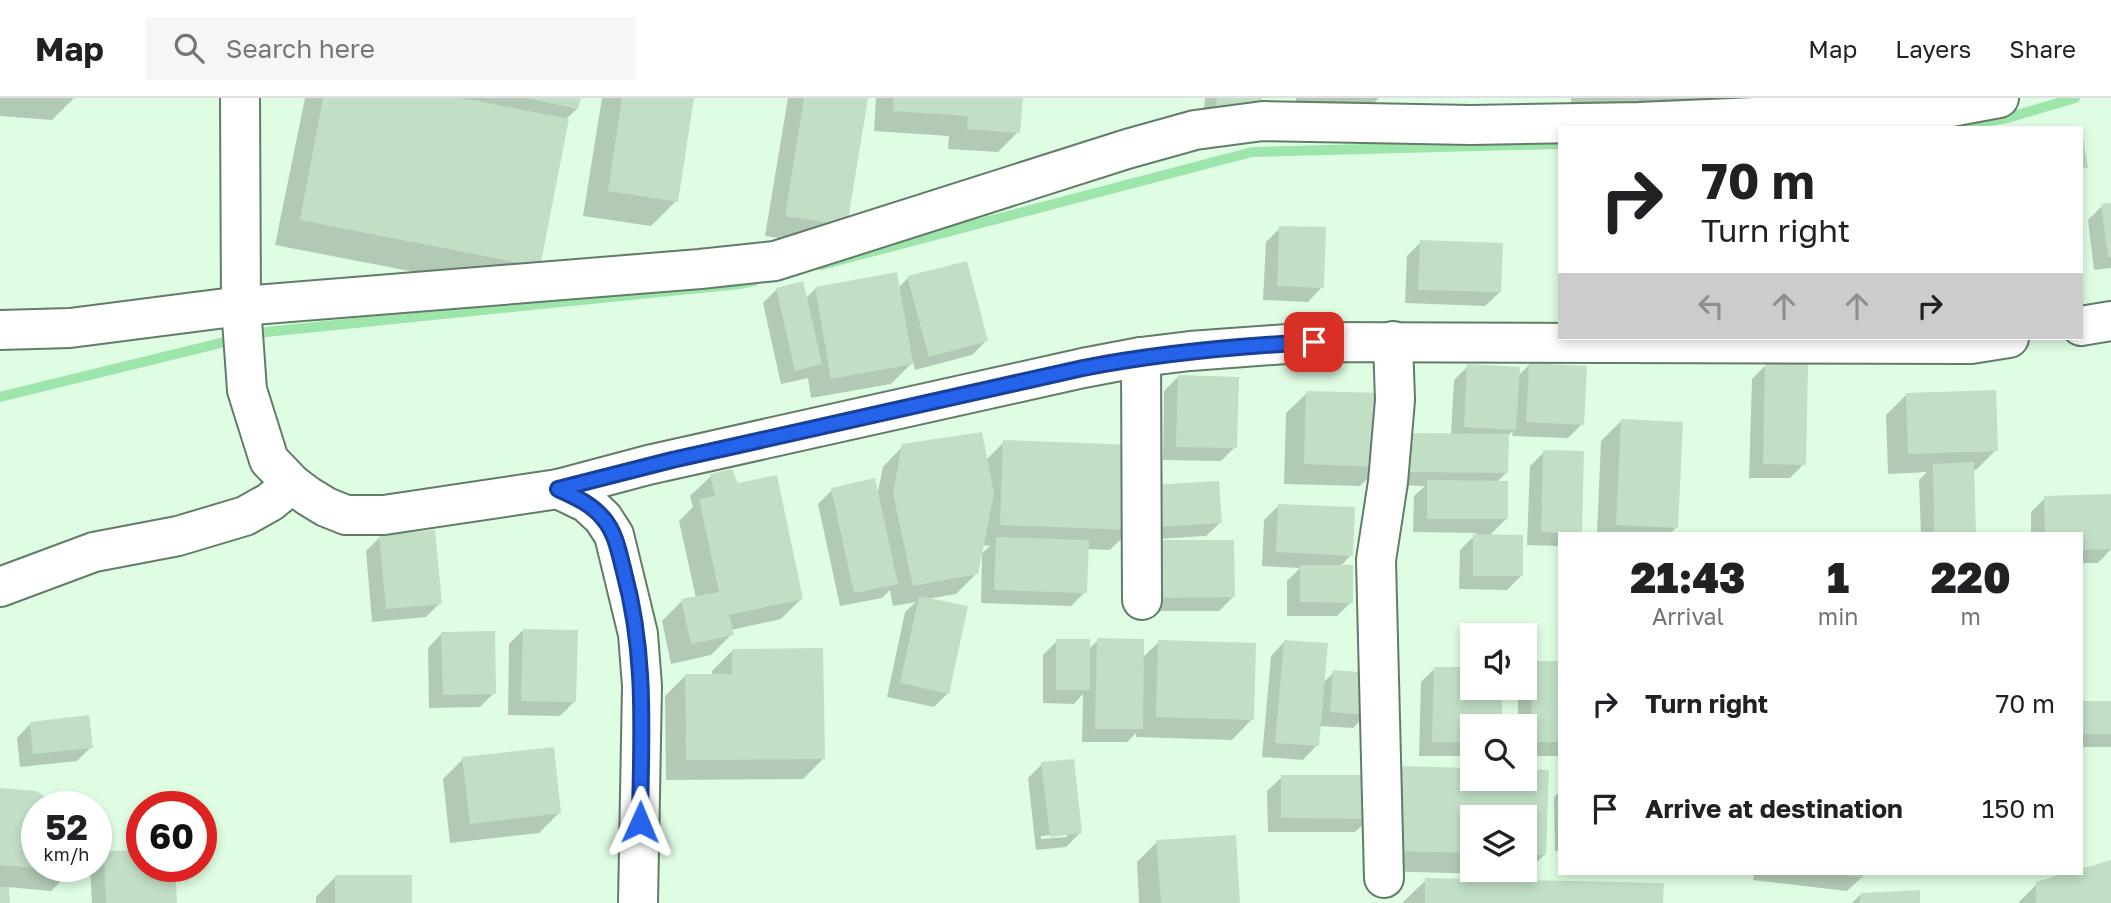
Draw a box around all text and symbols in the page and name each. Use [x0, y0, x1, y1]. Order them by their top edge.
search box [146, 17, 636, 80]
text: Map [35, 29, 104, 68]
icon: search [170, 29, 208, 67]
text: Search here [226, 33, 375, 64]
text: Map [1808, 34, 1857, 63]
text: Layers [1895, 34, 1971, 63]
text: Share [2009, 34, 2076, 63]
text: 70 m [1701, 151, 1815, 210]
icon: right [1586, 154, 1677, 245]
text: Turn right [1701, 211, 1850, 249]
icon: left [1692, 287, 1730, 325]
icon: ahead [1765, 287, 1803, 325]
icon: ahead [1838, 287, 1876, 325]
icon: right [1911, 287, 1949, 325]
pin [1284, 312, 1344, 372]
icon: arrive [1295, 323, 1333, 361]
text: 21:43 [1630, 552, 1746, 602]
text: 1 [1827, 552, 1849, 602]
text: 220 [1931, 552, 2011, 602]
text: Arrival [1652, 602, 1724, 630]
text: min [1818, 602, 1859, 630]
text: m [1961, 602, 1981, 630]
map controls [1460, 623, 1537, 882]
button: sound [1460, 623, 1537, 700]
icon: right [1586, 685, 1624, 723]
text: Turn right [1645, 688, 1768, 719]
text: 70 m [1996, 688, 2055, 719]
button: search [1460, 714, 1537, 791]
position arrow [603, 785, 677, 859]
icon: arrive [1586, 790, 1624, 828]
speed limit sign: 60 [126, 791, 217, 882]
text: Arrive at destination [1645, 793, 1903, 824]
text: 150 m [1982, 793, 2055, 824]
button: layers [1460, 805, 1537, 882]
text: 52 [45, 806, 88, 848]
text: km/h [44, 843, 89, 865]

